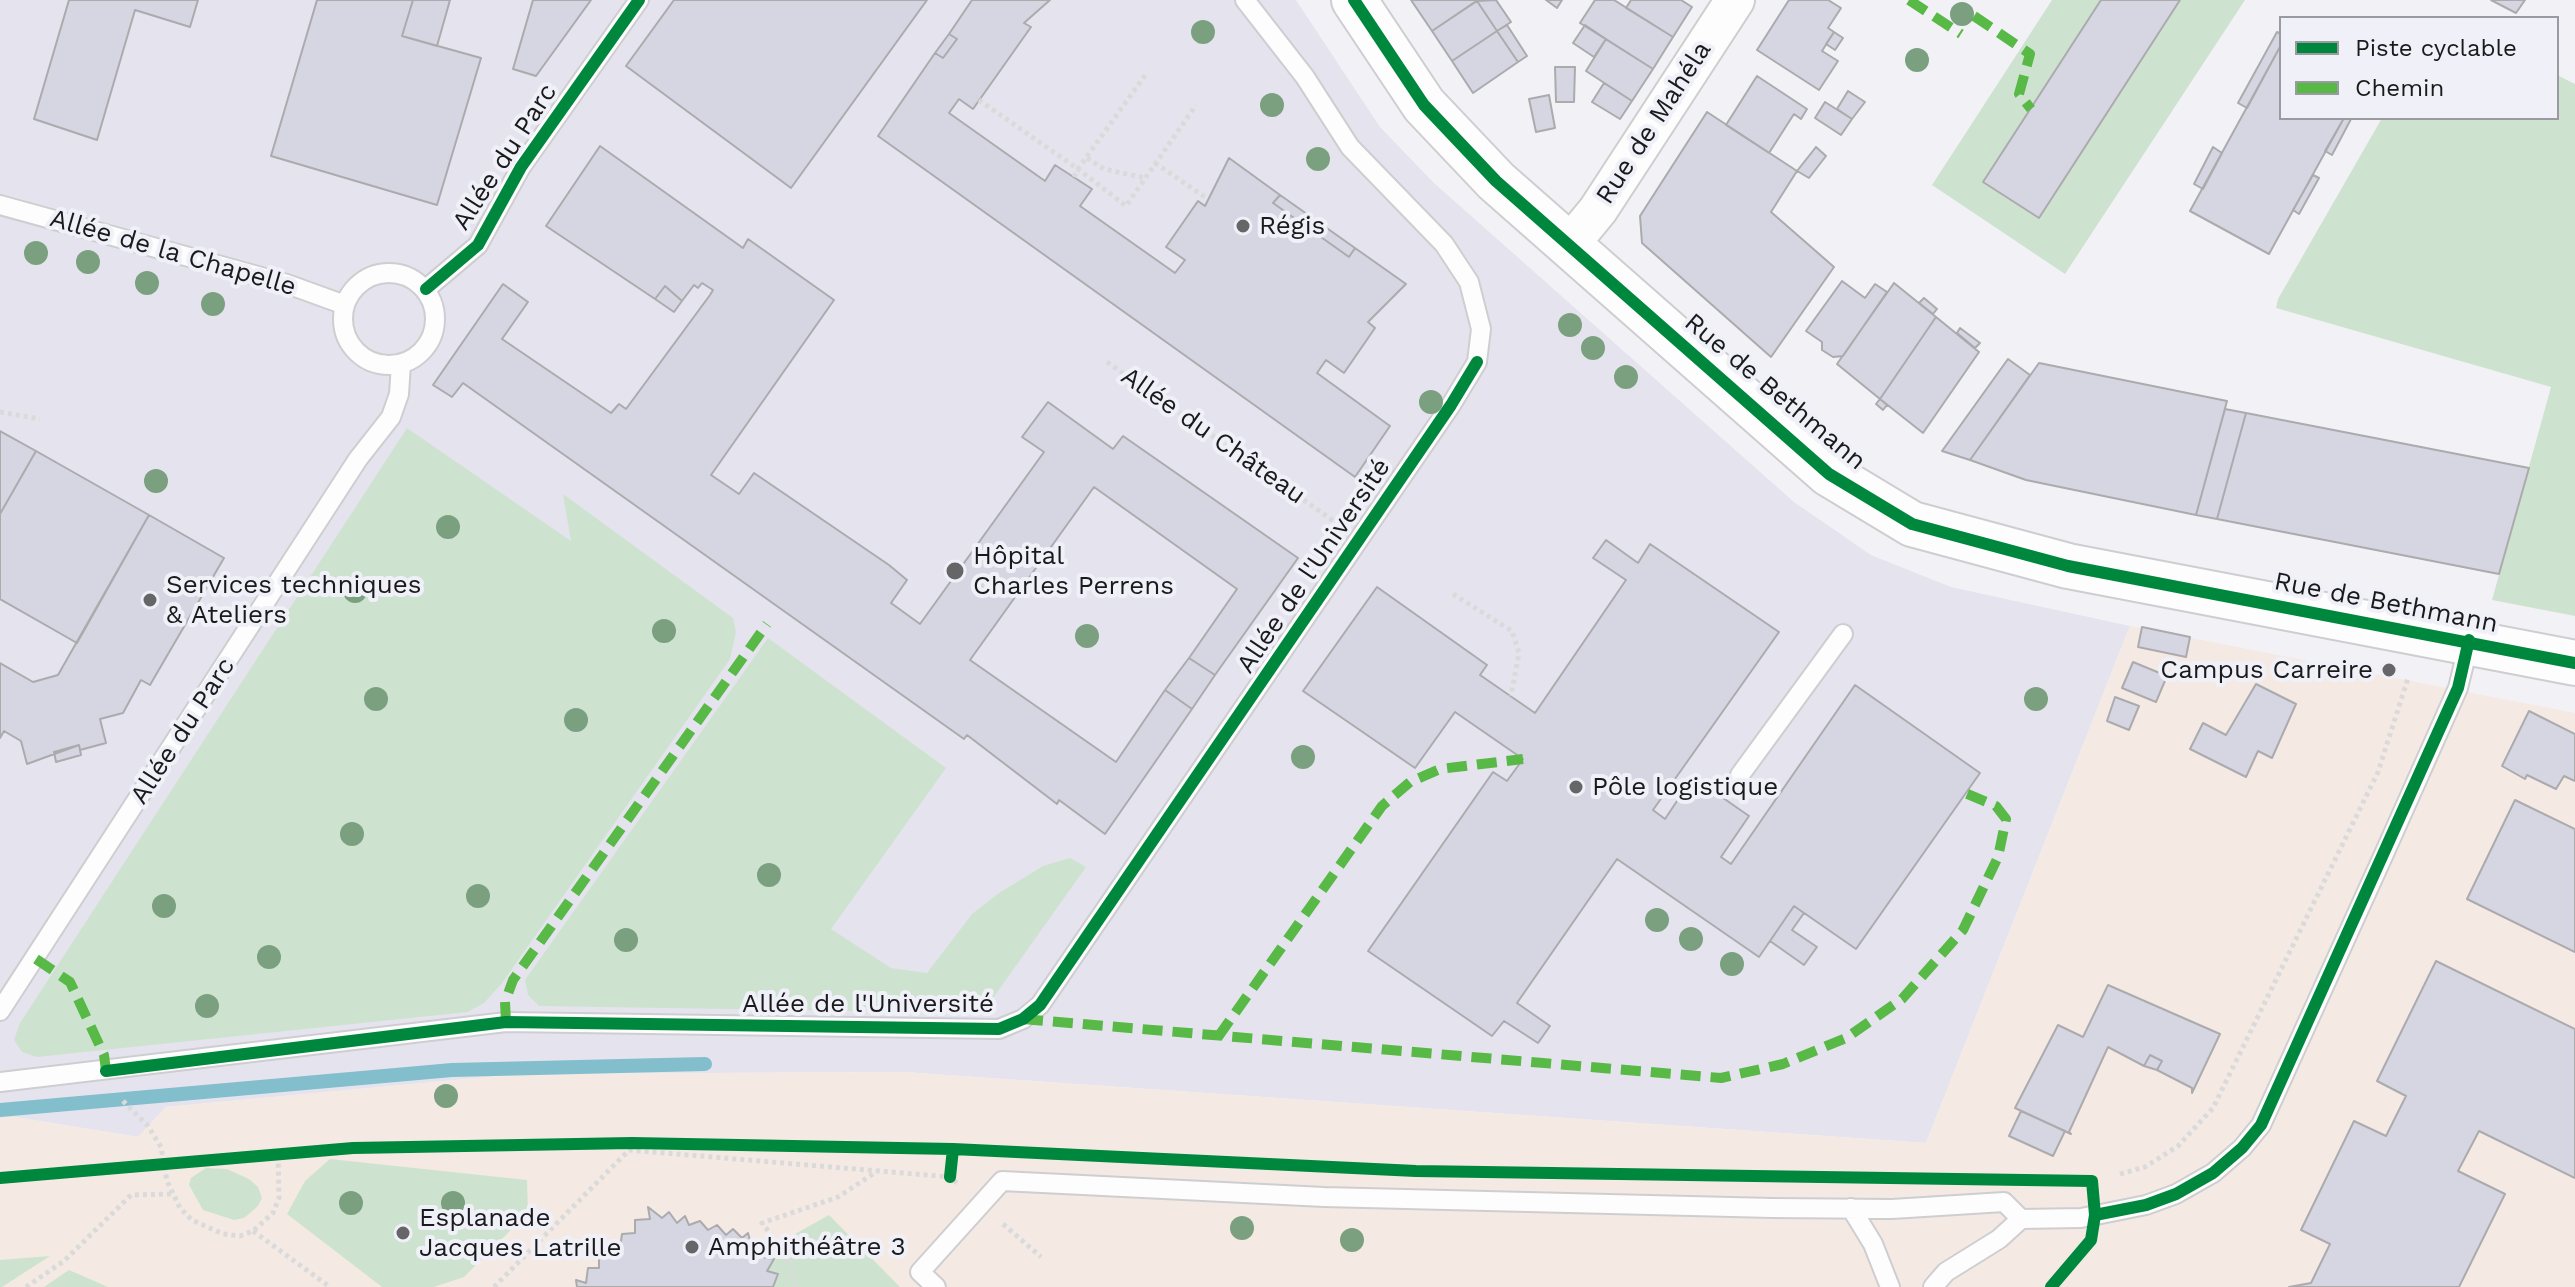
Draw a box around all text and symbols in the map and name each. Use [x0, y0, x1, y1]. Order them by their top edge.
legend [2279, 16, 2559, 120]
text: Piste cyclable [2355, 34, 2517, 62]
street label: Rue de Mahéla [1590, 36, 1718, 210]
text: Chemin [2355, 74, 2444, 102]
street label: Allée du Parc [446, 78, 564, 236]
street label: Allée de la Chapelle [46, 203, 300, 303]
place label: Régis [1259, 210, 1325, 242]
marker: Régis [1234, 217, 1252, 235]
street label: Rue de Bethmann [1678, 307, 1872, 477]
street label: Allée du Château [1115, 361, 1311, 511]
street label: Allée de l'Université [1231, 453, 1397, 679]
place label: Hôpital Charles Perrens [973, 540, 1174, 602]
marker: Hôpital Charles Perrens [944, 560, 966, 582]
street label: Rue de Bethmann [2271, 566, 2501, 640]
place label: Services techniques & Ateliers [166, 569, 421, 630]
marker: Services techniques & Ateliers [141, 591, 159, 609]
street label: Allée du Parc [124, 652, 242, 810]
place label: Campus Carreire [2160, 654, 2373, 686]
marker: Campus Carreire [2380, 661, 2398, 679]
place label: Pôle logistique [1592, 771, 1778, 803]
marker: Pôle logistique [1567, 778, 1585, 796]
street label: Allée de l'Université [742, 988, 994, 1020]
place label: Esplanade Jacques Latrille [419, 1202, 622, 1264]
marker: Esplanade Jacques Latrille [394, 1224, 412, 1242]
place label: Amphithéâtre 3 [708, 1231, 906, 1263]
marker: Amphithéâtre 3 [683, 1238, 701, 1256]

